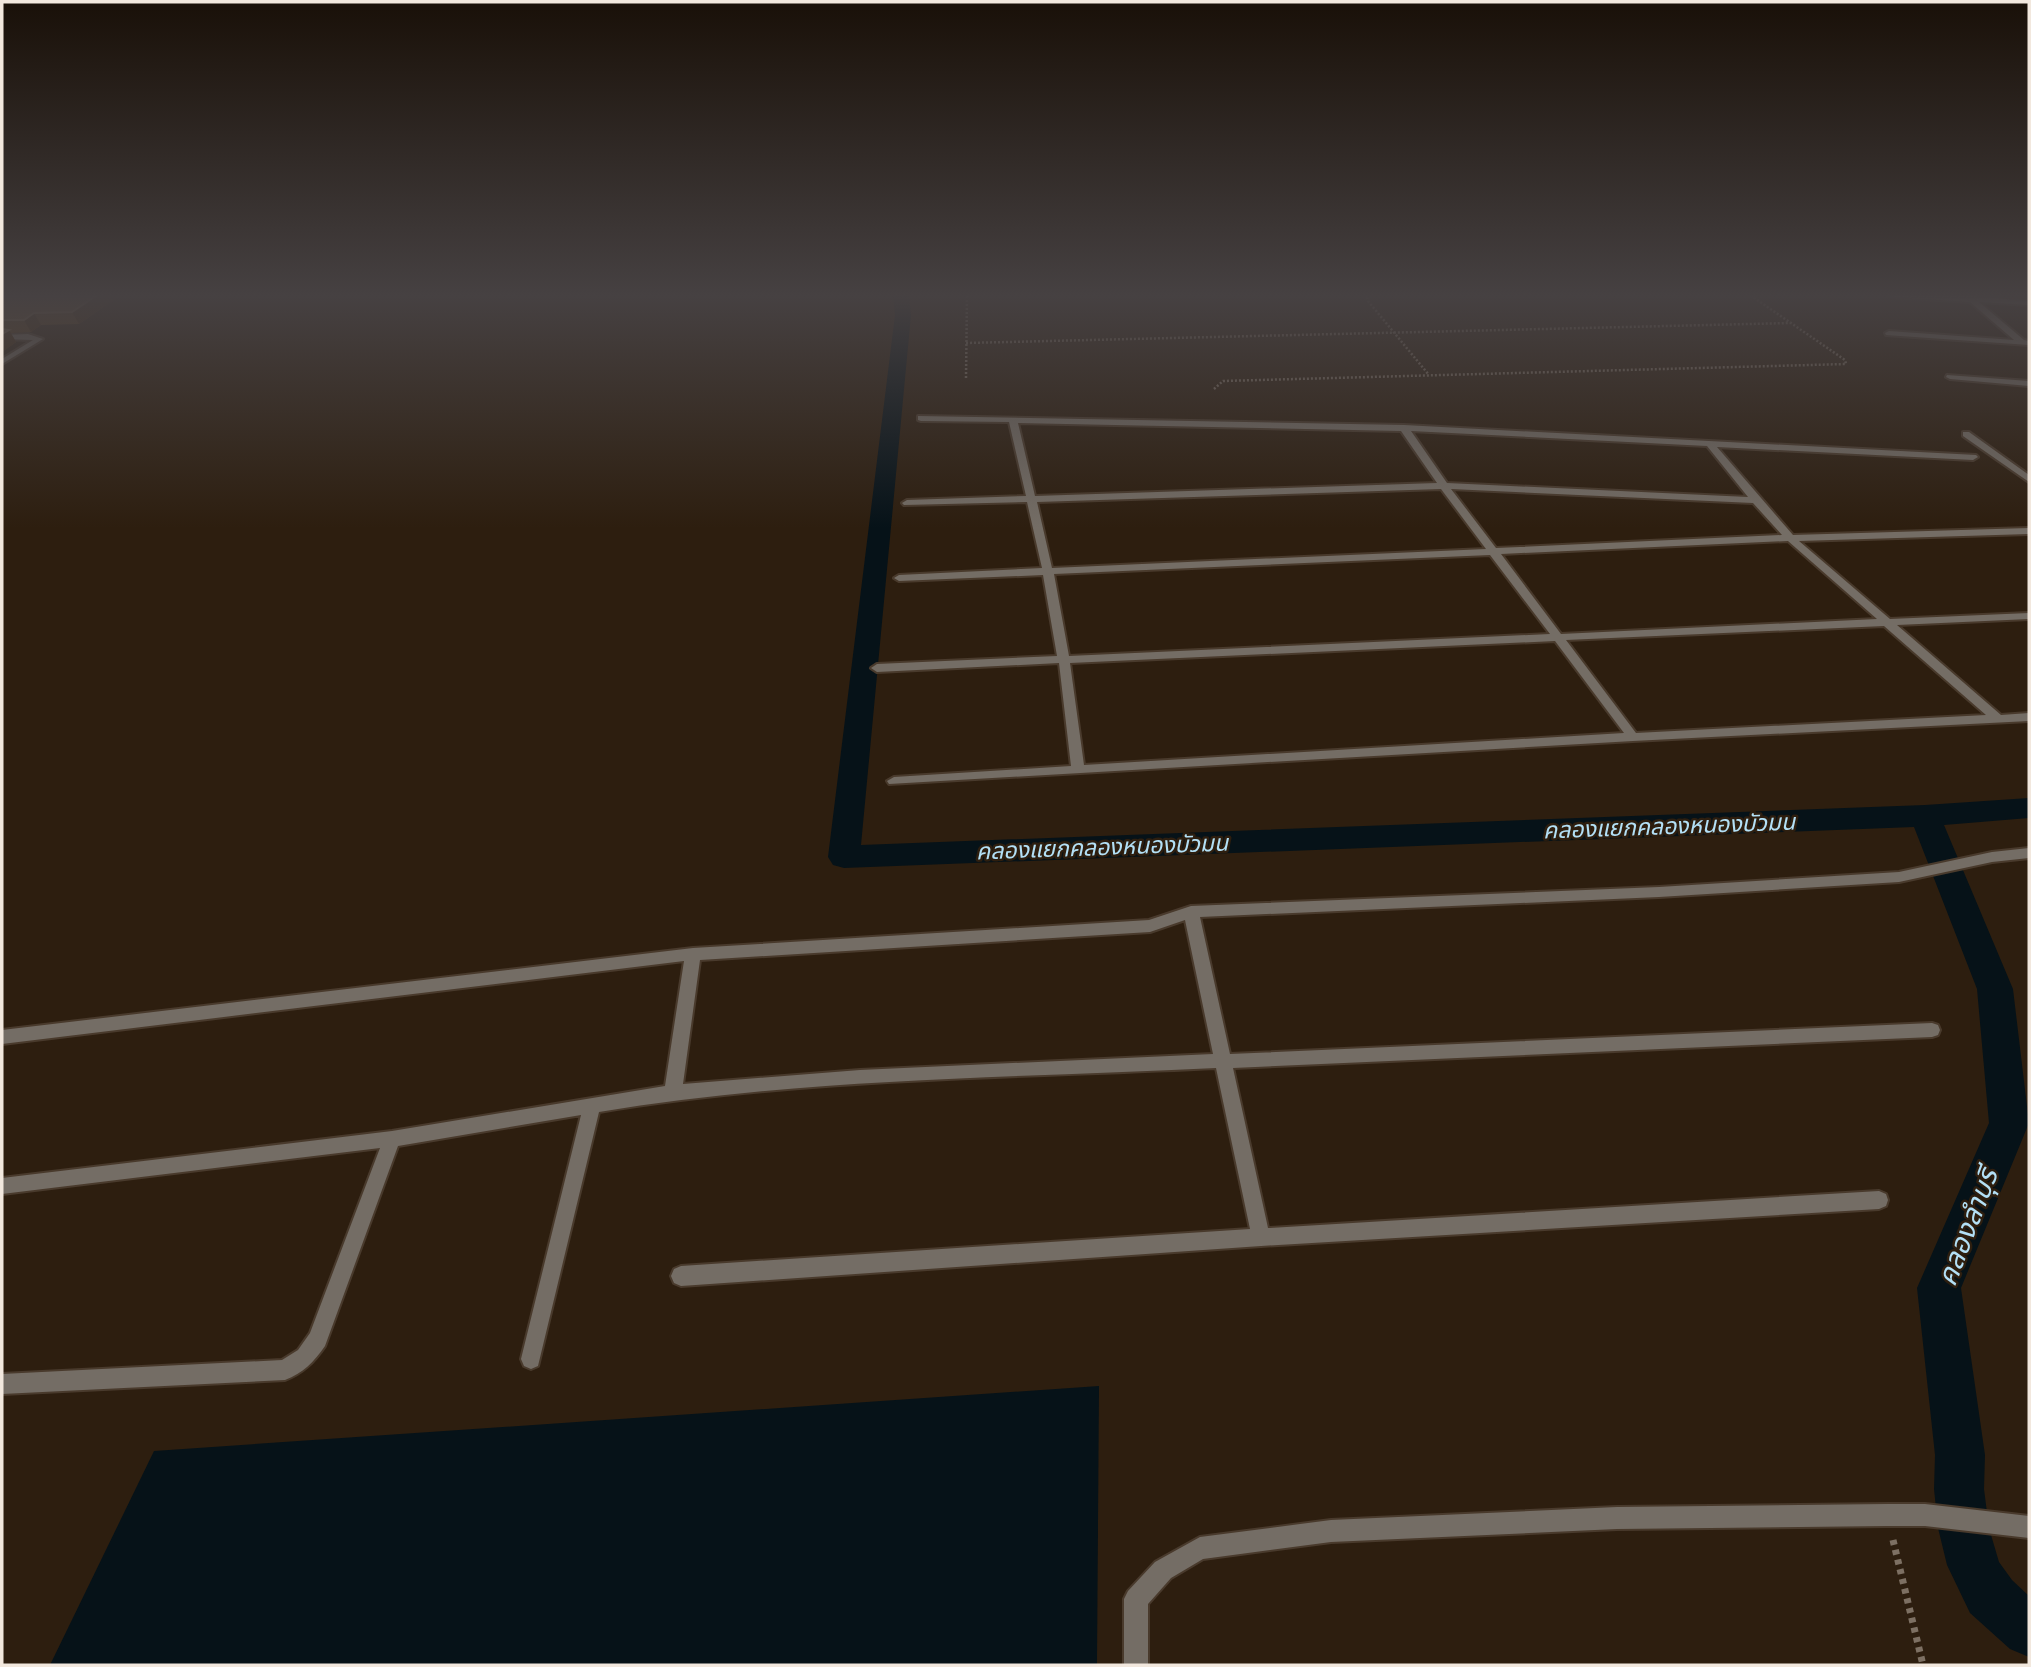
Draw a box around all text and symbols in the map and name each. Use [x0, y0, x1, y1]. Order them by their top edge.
water label: คลองแยกคลองหนองบัวมน [1542, 806, 1797, 847]
water label: คลองแยกคลองหนองบัวมน [975, 827, 1230, 868]
water label: คลองลำบุรี [1927, 1158, 2010, 1292]

